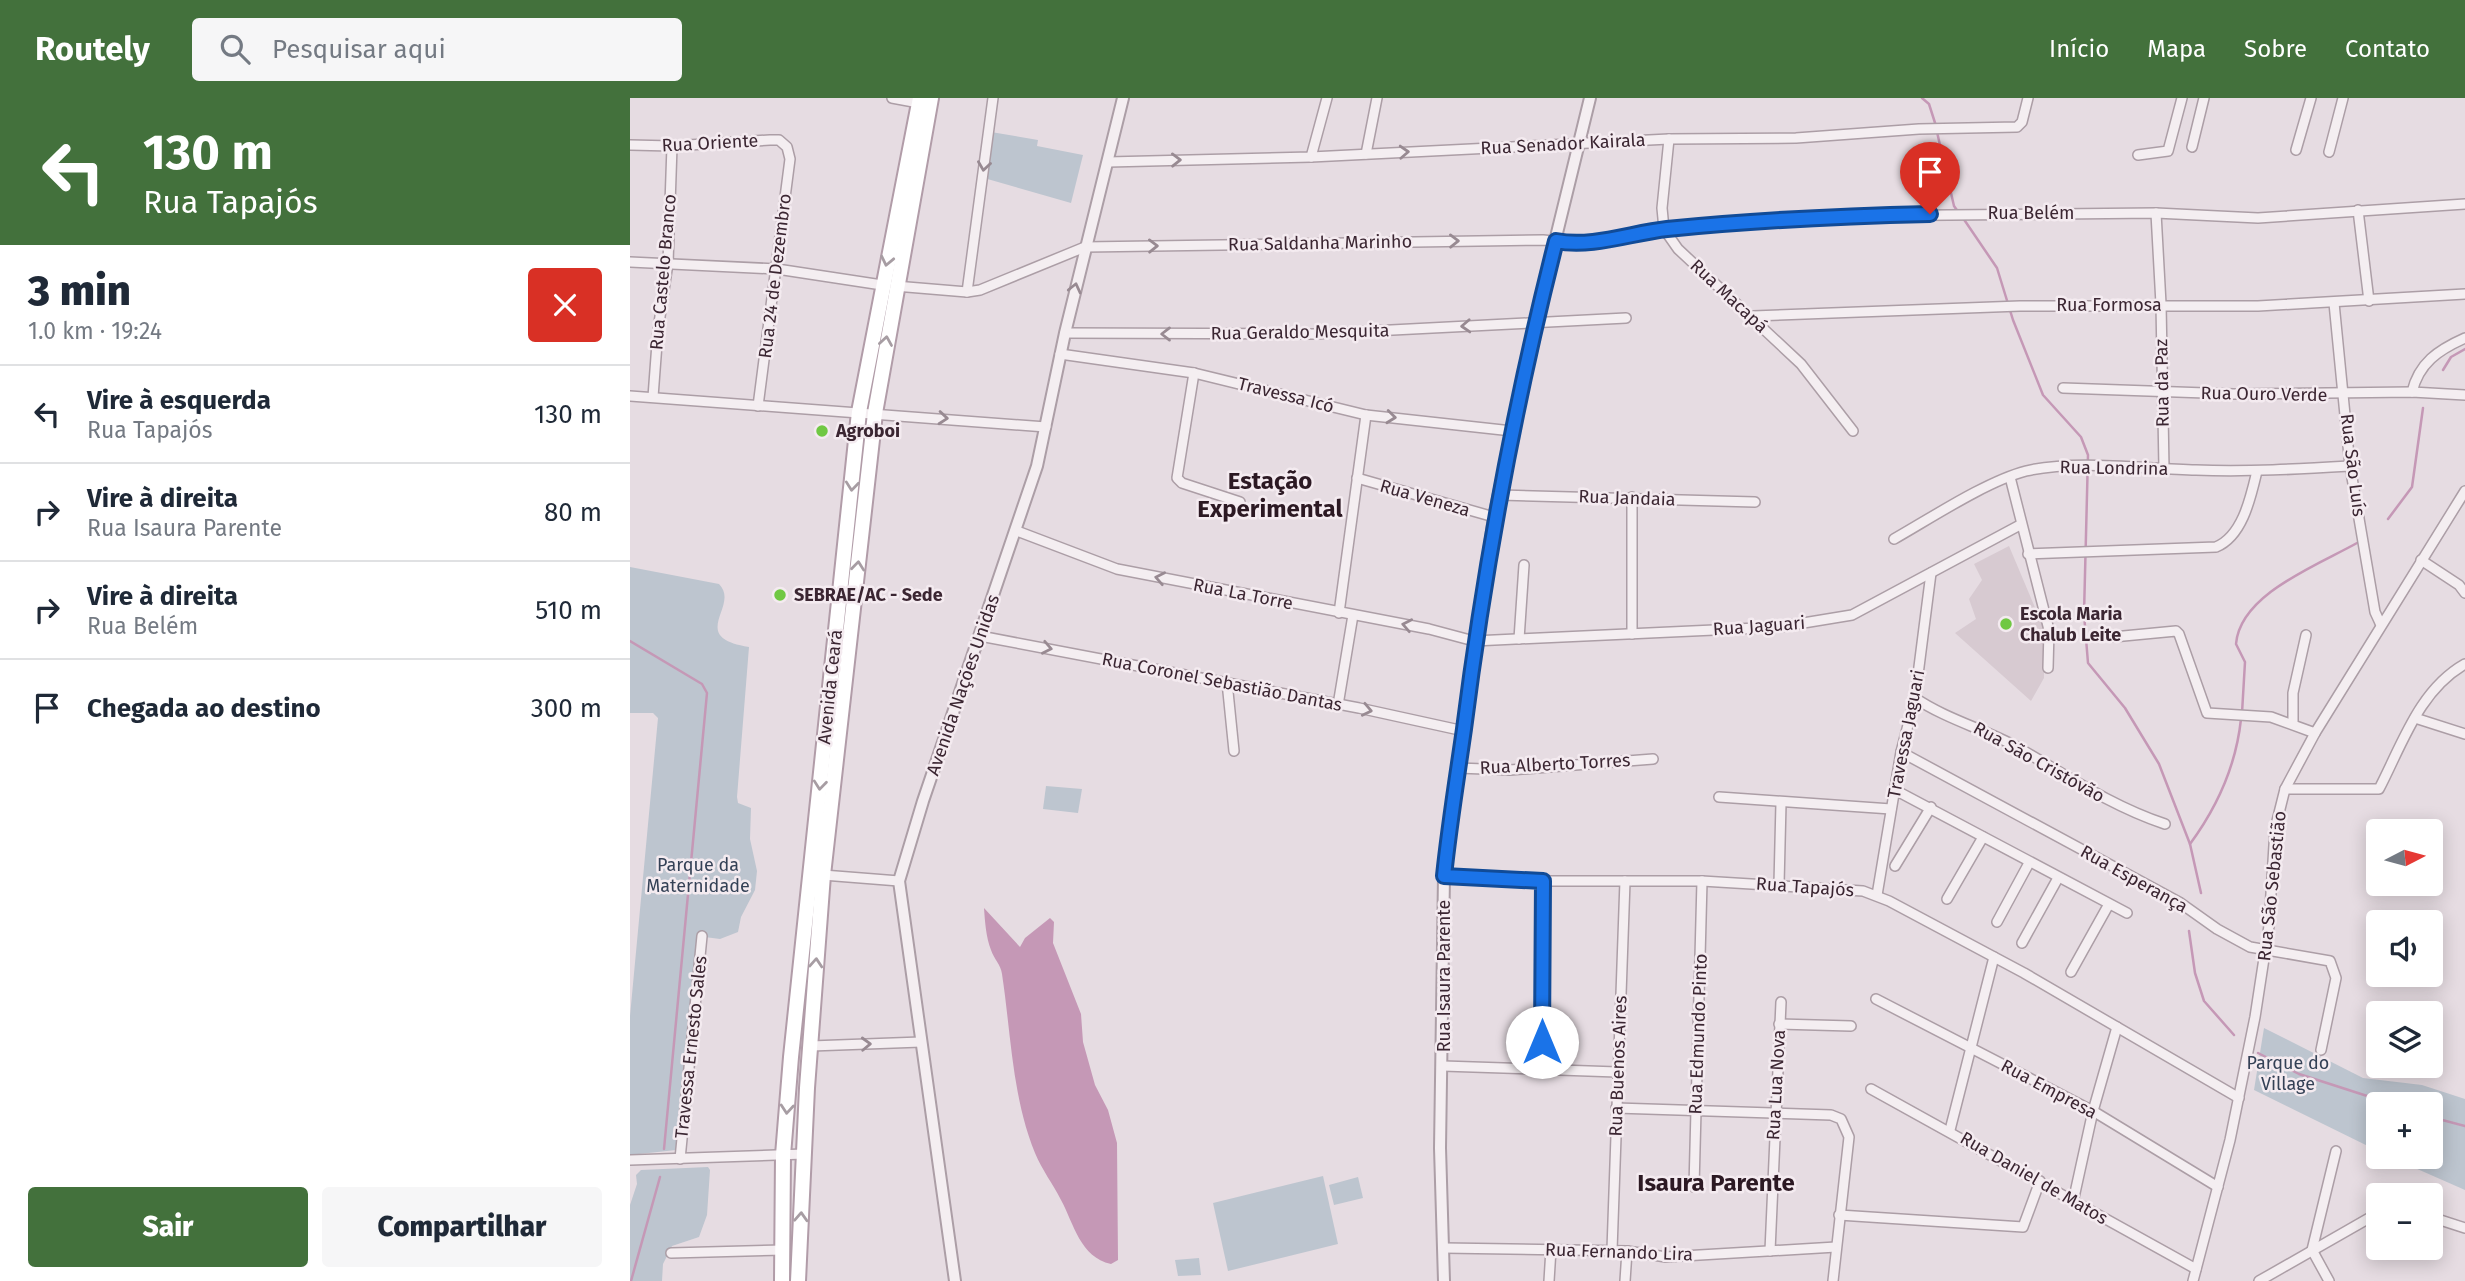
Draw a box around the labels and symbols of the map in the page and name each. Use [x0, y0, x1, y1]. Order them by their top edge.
street label: Rua Oriente [661, 129, 759, 157]
street label: Rua Senador Kairala [1480, 129, 1646, 159]
pin [1900, 142, 1960, 214]
one-way arrow [1398, 144, 1409, 159]
one-way arrow [1171, 153, 1182, 168]
one-way arrow [977, 160, 992, 171]
street label: Rua 24 de Dezembro [754, 192, 796, 360]
street label: Rua Castelo Branco [645, 193, 681, 351]
street label: Rua Belém [1987, 202, 2075, 224]
street label: Rua Saldanha Marinho [1228, 230, 1412, 256]
one-way arrow [1449, 233, 1460, 249]
one-way arrow [1148, 238, 1159, 254]
street label: Rua Macapá [1686, 254, 1772, 338]
one-way arrow [880, 255, 895, 267]
one-way arrow [1067, 282, 1081, 294]
street label: Rua Formosa [2056, 294, 2162, 316]
street label: Rua Geraldo Mesquita [1210, 319, 1390, 345]
one-way arrow [1461, 319, 1472, 334]
one-way arrow [1160, 326, 1171, 341]
one-way arrow [878, 335, 893, 347]
street label: Rua da Paz [2150, 338, 2174, 427]
street label: Travessa Icó [1236, 372, 1336, 418]
street label: Rua Ouro Verde [2200, 382, 2328, 406]
one-way arrow [938, 410, 949, 425]
one-way arrow [1385, 410, 1397, 425]
street label: Rua São Luís [2336, 412, 2370, 518]
place label: Agroboi [835, 420, 900, 442]
marker: Agroboi [814, 423, 830, 439]
street label: Rua Londrina [2059, 456, 2169, 480]
district label: Estação Experimental [1197, 467, 1344, 523]
street label: Rua Veneza [1377, 475, 1473, 521]
one-way arrow [844, 480, 859, 491]
street label: Rua Jandaia [1578, 485, 1676, 511]
one-way arrow [850, 561, 865, 572]
one-way arrow [1154, 571, 1166, 586]
street label: Rua La Torre [1191, 574, 1295, 614]
place label: SEBRAE/AC - Sede [794, 584, 943, 606]
marker: SEBRAE/AC - Sede [772, 587, 788, 603]
street label: Avenida Nações Unidas [922, 592, 1004, 778]
place label: Escola Maria Chalub Leite [2020, 603, 2123, 646]
street label: Rua Jaguari [1712, 612, 1806, 640]
marker: Escola Maria Chalub Leite [1998, 616, 2014, 632]
one-way arrow [1401, 619, 1413, 634]
street label: Avenida Ceará [813, 629, 847, 745]
one-way arrow [1041, 640, 1053, 655]
street label: Rua Coronel Sebastião Dantas [1100, 648, 1344, 716]
street label: Travessa Jaguari [1883, 668, 1929, 800]
one-way arrow [1361, 701, 1373, 716]
street label: Rua São Cristóvão [1970, 717, 2108, 807]
street label: Rua Alberto Torres [1479, 749, 1631, 779]
one-way arrow [813, 780, 828, 791]
street label: Rua São Sebastião [2253, 810, 2291, 962]
north arrow [2366, 819, 2443, 896]
street label: Rua Esperança [2077, 840, 2191, 918]
park label: Parque da Maternidade [646, 854, 750, 897]
street label: Rua Tapajós [1755, 873, 1855, 901]
street label: Rua Isaura Parente [1433, 900, 1455, 1052]
street label: Rua Edmundo Pinto [1684, 953, 1712, 1115]
street label: Travessa Ernesto Sales [670, 954, 712, 1140]
one-way arrow [808, 957, 823, 968]
street label: Rua Buenos Aires [1605, 995, 1631, 1137]
position arrow [1505, 1005, 1579, 1079]
street label: Rua Lua Nova [1762, 1029, 1790, 1141]
one-way arrow [861, 1036, 872, 1052]
park label: Parque do Village [2247, 1052, 2329, 1095]
street label: Rua Empresa [1997, 1054, 2101, 1124]
one-way arrow [780, 1103, 795, 1114]
street label: Rua Daniel de Matos [1956, 1127, 2112, 1229]
district label: Isaura Parente [1637, 1169, 1795, 1197]
one-way arrow [793, 1212, 808, 1223]
street label: Rua Fernando Lira [1545, 1238, 1693, 1266]

